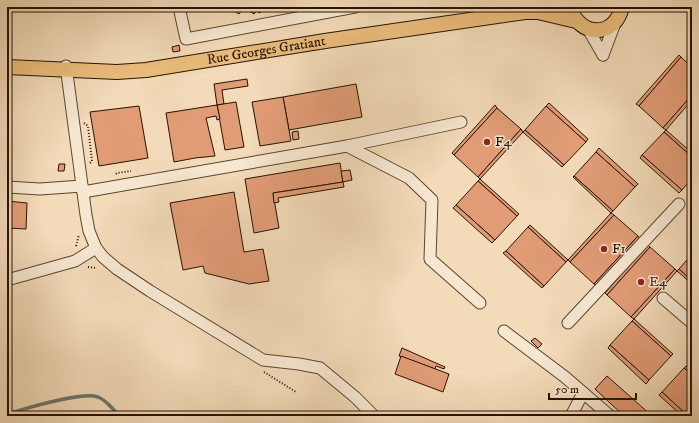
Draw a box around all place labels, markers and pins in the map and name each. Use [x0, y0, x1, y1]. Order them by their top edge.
place label: F4 [495, 133, 513, 151]
marker: F4 [482, 137, 492, 147]
place label: F1 [612, 240, 626, 258]
marker: F1 [599, 244, 609, 254]
place label: E4 [649, 273, 668, 291]
marker: E4 [636, 277, 646, 287]

